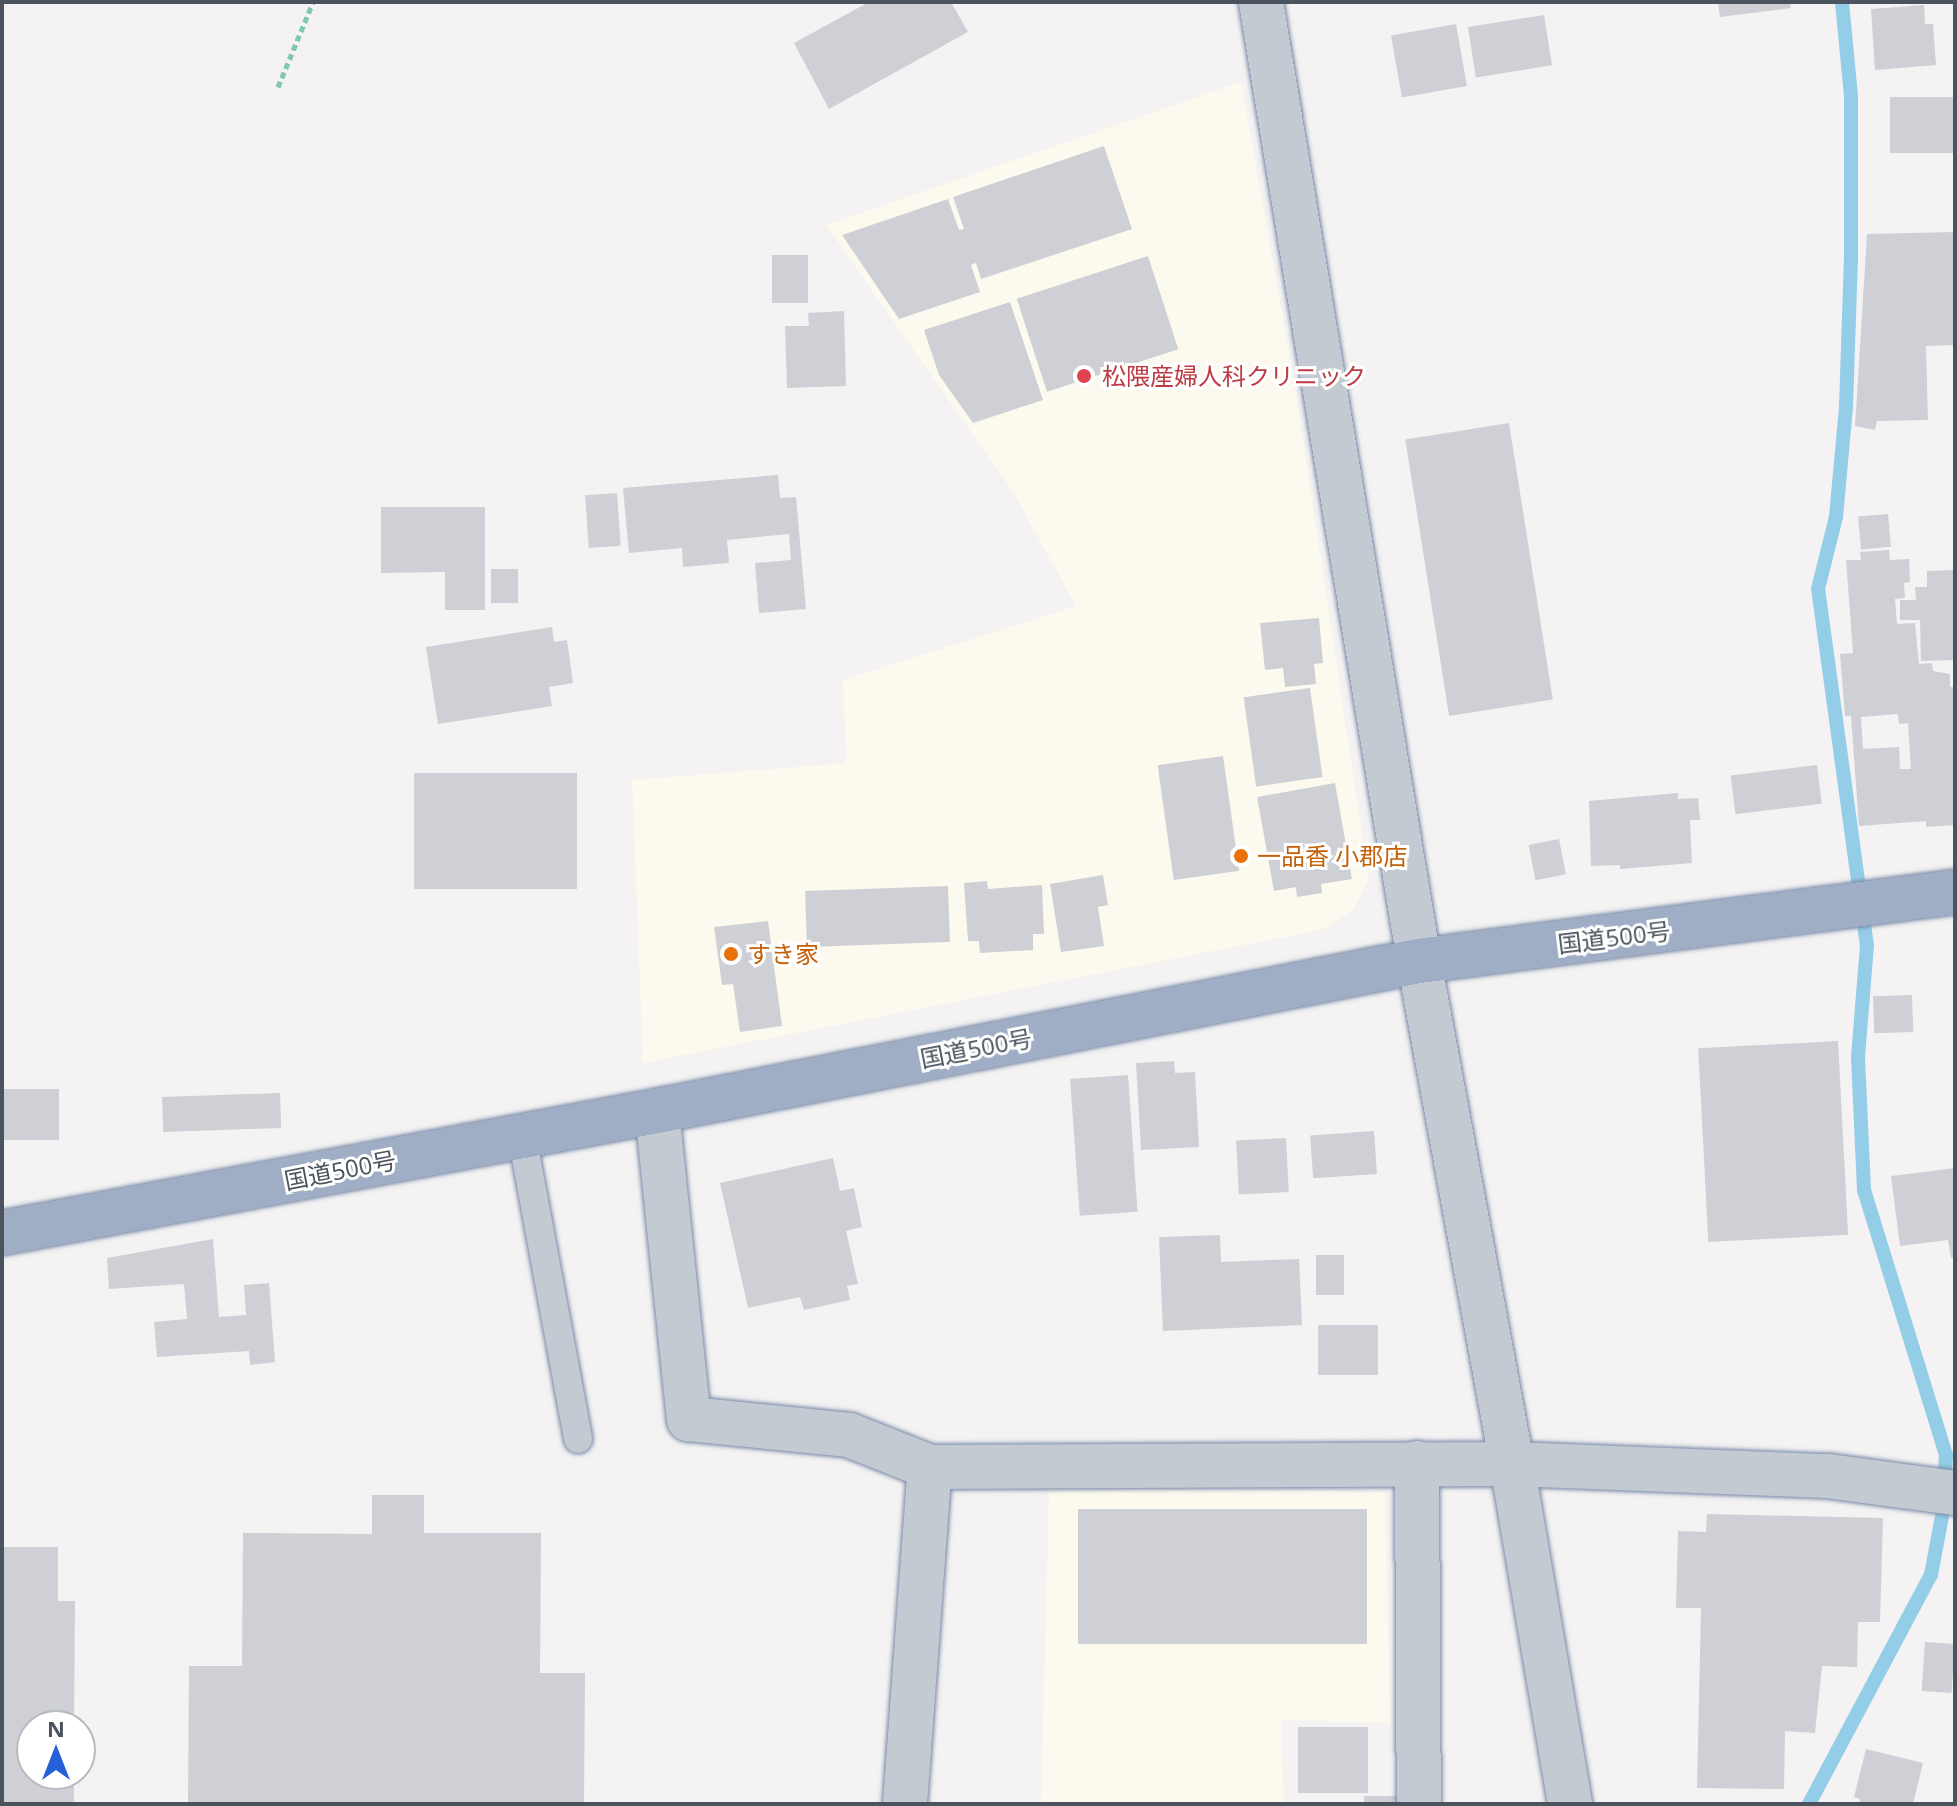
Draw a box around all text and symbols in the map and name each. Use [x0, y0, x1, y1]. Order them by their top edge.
place label: 松隈産婦人科クリニック [1102, 362, 1366, 390]
marker: 松隈産婦人科クリニック [1073, 365, 1095, 387]
place label: 一品香 小郡店 [1257, 842, 1407, 870]
marker: 一品香 小郡店 [1232, 847, 1250, 865]
street label: 国道500号 [1556, 916, 1672, 958]
place label: すき家 [747, 940, 819, 968]
marker: すき家 [722, 945, 740, 963]
street label: 国道500号 [918, 1023, 1034, 1073]
street label: 国道500号 [282, 1145, 398, 1195]
north arrow [16, 1710, 96, 1790]
text: N [47, 1713, 65, 1743]

